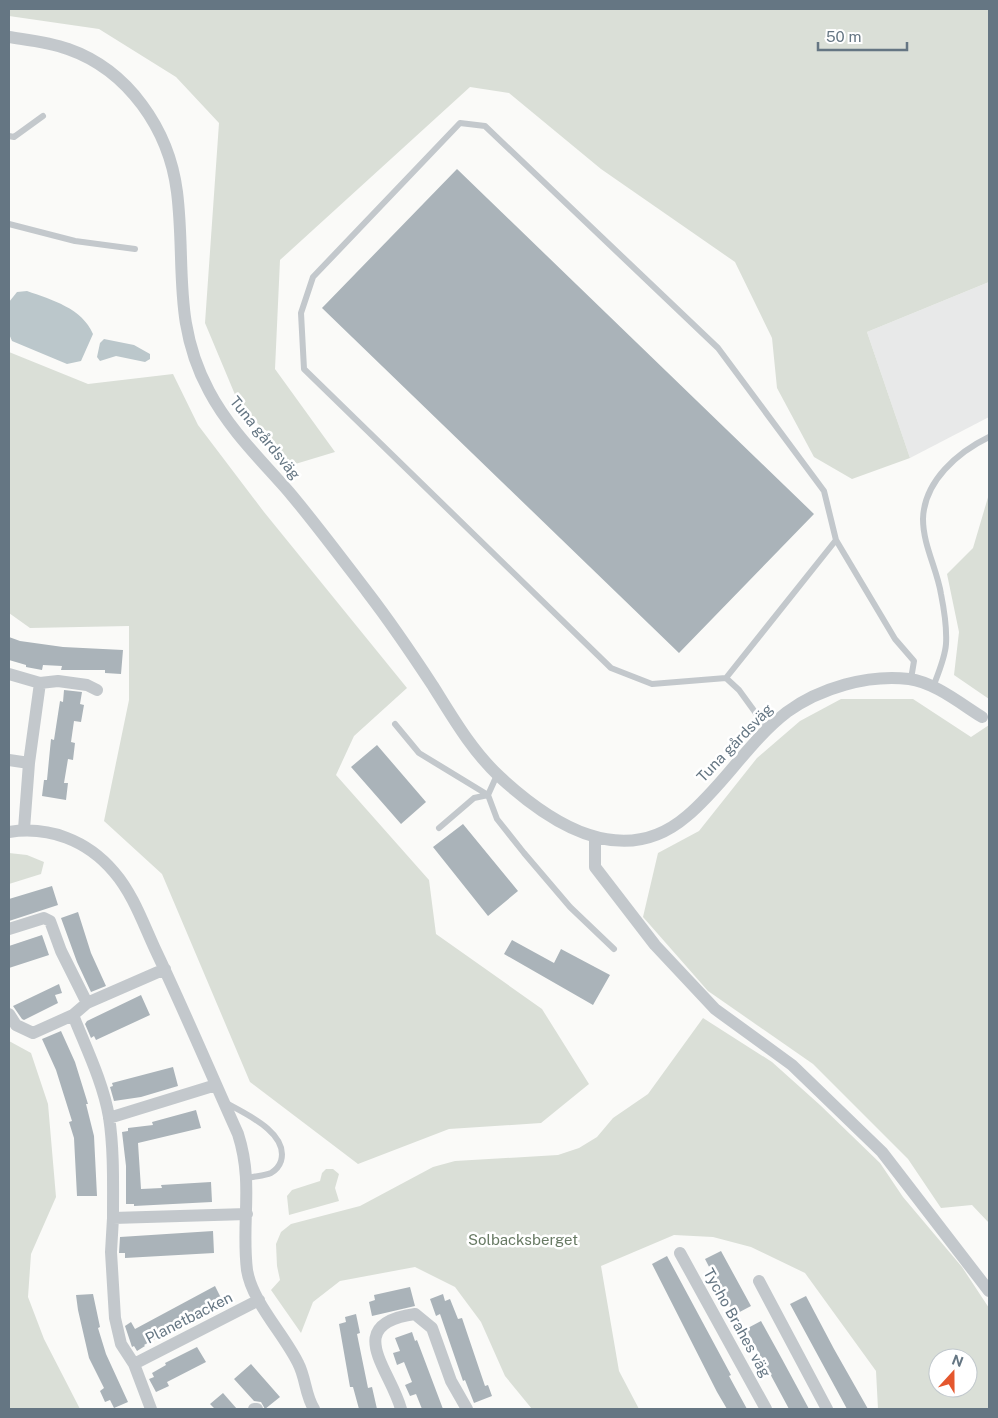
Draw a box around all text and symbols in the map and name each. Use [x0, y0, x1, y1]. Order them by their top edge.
scale bar [818, 20, 907, 52]
text: 50 m [826, 28, 861, 45]
street label: Tuna gårdsväg [227, 393, 304, 483]
street label: Tuna gårdsväg [693, 700, 776, 785]
park label: Solbacksberget [468, 1231, 578, 1248]
street label: Tycho Brahes väg [700, 1265, 774, 1380]
street label: Planetbacken [142, 1288, 235, 1347]
north arrow [928, 1348, 978, 1398]
text: N [950, 1351, 966, 1370]

